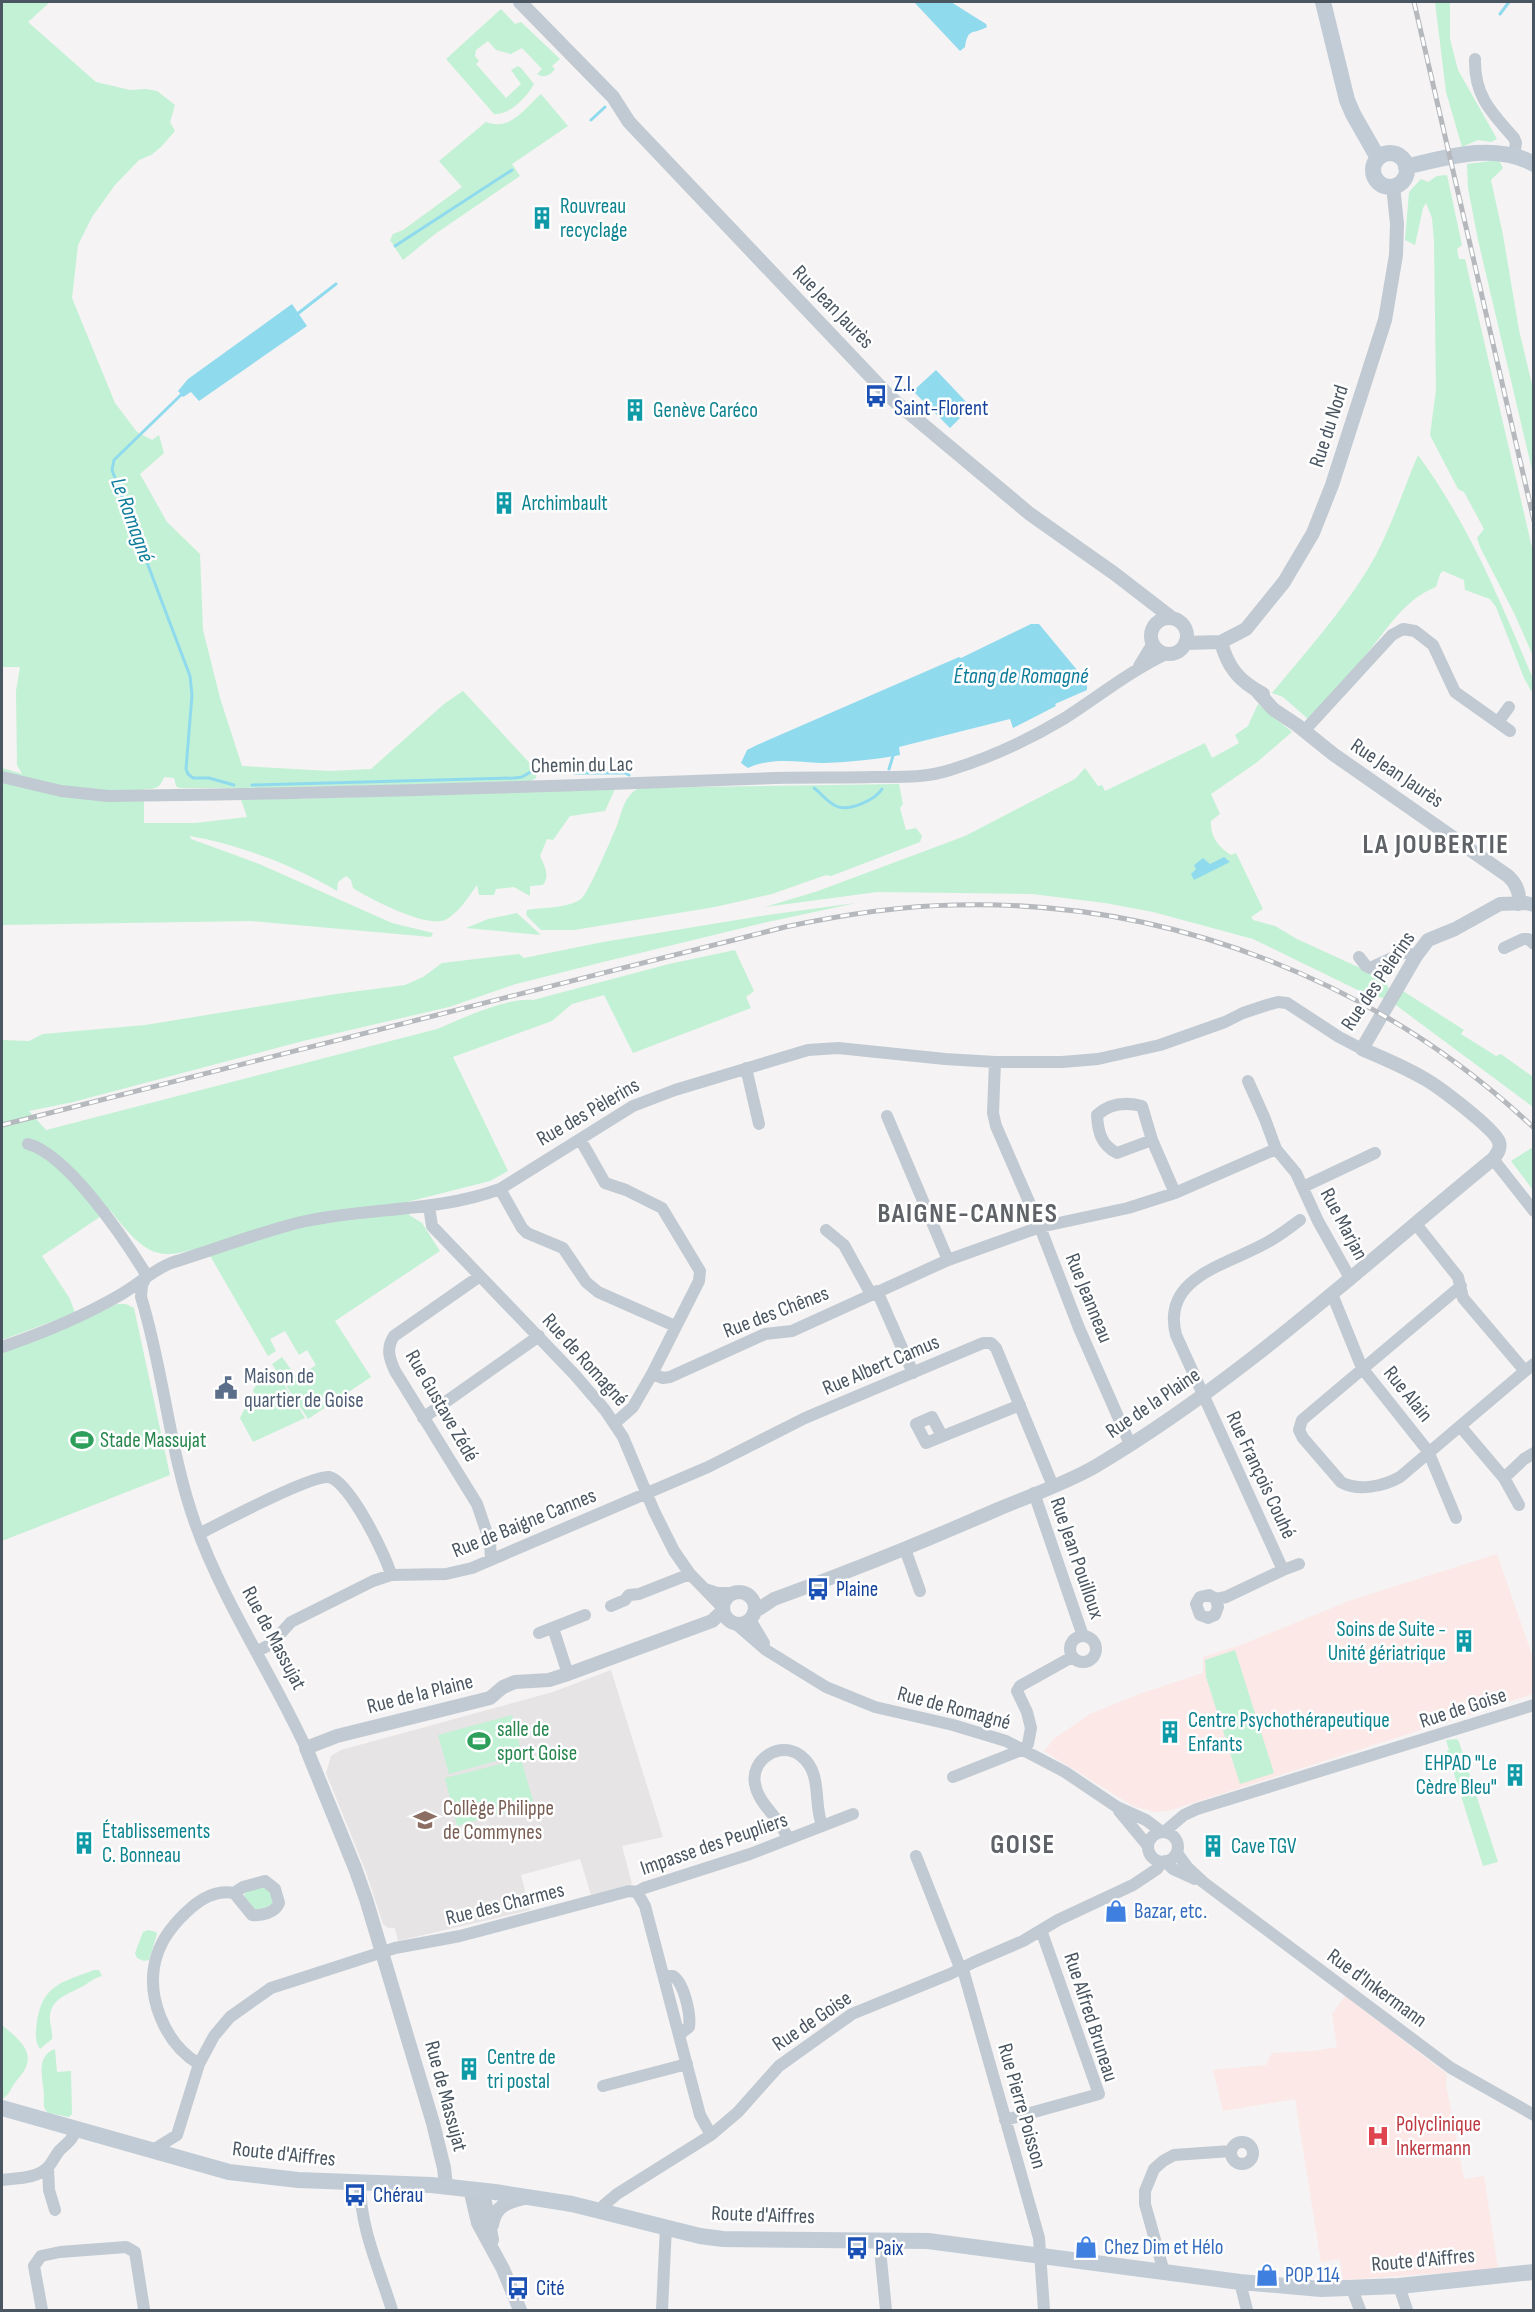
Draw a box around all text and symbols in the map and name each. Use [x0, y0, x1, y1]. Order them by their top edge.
place label: Rouvreau recyclage [560, 194, 627, 243]
building icon: Rouvreau recyclage [529, 205, 555, 231]
street label: Rue Jean Jaurès [787, 260, 879, 354]
place label: Z.I. Saint-Florent [894, 372, 989, 421]
street label: Rue du Nord [1304, 382, 1354, 470]
bus stop icon: Z.I. Saint-Florent [863, 383, 889, 409]
building icon: Genève Caréco [622, 397, 648, 423]
place label: Genève Caréco [653, 398, 758, 423]
water label: Le Romagné [104, 474, 160, 566]
building icon: Archimbault [491, 490, 517, 516]
place label: Archimbault [521, 491, 608, 516]
water label: Étang de Romagné [953, 663, 1089, 690]
street label: Rue Jean Jaurès [1346, 733, 1448, 813]
street label: Chemin du Lac [531, 752, 633, 778]
district label: LA JOUBERTIE [1362, 829, 1510, 861]
street label: Rue des Pèlerins [1336, 927, 1420, 1035]
street label: Rue des Pèlerins [532, 1073, 644, 1151]
street label: Rue Marjan [1315, 1184, 1373, 1264]
district label: BAIGNE-CANNES [877, 1198, 1059, 1230]
street label: Rue Jeanneau [1060, 1250, 1118, 1346]
street label: Rue des Chênes [720, 1280, 832, 1344]
street label: Rue de Romagné [537, 1308, 633, 1412]
street label: Rue Albert Camus [819, 1329, 943, 1401]
street label: Rue Gustave Zédé [400, 1346, 484, 1466]
street label: Rue Alain [1378, 1361, 1438, 1427]
street label: Rue de la Plaine [1101, 1362, 1205, 1444]
place label: Maison de quartier de Goise [244, 1364, 364, 1413]
public building icon: Maison de quartier de Goise [213, 1375, 239, 1401]
street label: Rue François Couhé [1221, 1407, 1301, 1543]
sports icon: Stade Massujat [69, 1427, 95, 1453]
place label: Stade Massujat [100, 1428, 206, 1453]
street label: Rue de Baigne Cannes [448, 1483, 600, 1563]
street label: Rue Jean Pouilloux [1045, 1494, 1110, 1622]
bus stop icon: Plaine [805, 1576, 831, 1602]
place label: Plaine [836, 1577, 878, 1602]
street label: Rue de Massujat [236, 1582, 312, 1694]
place label: Soins de Suite - Unité gériatrique [1328, 1617, 1446, 1666]
building icon: Soins de Suite - Unité gériatrique [1451, 1628, 1477, 1654]
street label: Rue de la Plaine [364, 1669, 476, 1719]
street label: Rue de Romagné [895, 1681, 1013, 1735]
street label: Rue de Goise [1416, 1682, 1510, 1734]
place label: Centre Psychothérapeutique Enfants [1188, 1708, 1390, 1757]
place label: salle de sport Goise [497, 1717, 577, 1766]
building icon: Centre Psychothérapeutique Enfants [1157, 1719, 1183, 1745]
sports icon: salle de sport Goise [466, 1728, 492, 1754]
place label: EHPAD "Le Cèdre Bleu" [1416, 1751, 1497, 1800]
building icon: EHPAD "Le Cèdre Bleu" [1502, 1762, 1528, 1788]
place label: Collège Philippe de Commynes [443, 1796, 554, 1845]
school or university icon: Collège Philippe de Commynes [412, 1807, 438, 1833]
street label: Impasse des Peupliers [637, 1807, 791, 1881]
place label: Établissements C. Bonneau [102, 1819, 210, 1868]
district label: GOISE [990, 1829, 1056, 1861]
building icon: Établissements C. Bonneau [71, 1830, 97, 1856]
building icon: Cave TGV [1200, 1833, 1226, 1859]
place label: Cave TGV [1231, 1834, 1297, 1859]
street label: Rue des Charmes [443, 1877, 567, 1931]
shop icon: Bazar, etc. [1103, 1898, 1129, 1924]
place label: Bazar, etc. [1134, 1899, 1207, 1924]
street label: Rue d'Inkermann [1322, 1943, 1432, 2033]
street label: Rue Alfred Bruneau [1058, 1949, 1124, 2085]
street label: Rue de Goise [768, 1985, 856, 2057]
street label: Rue de Massujat [419, 2038, 473, 2154]
street label: Rue Pierre Poisson [992, 2041, 1052, 2171]
place label: Centre de tri postal [487, 2045, 556, 2094]
building icon: Centre de tri postal [456, 2056, 482, 2082]
place label: Polyclinique Inkermann [1396, 2112, 1481, 2161]
hospital icon: Polyclinique Inkermann [1365, 2123, 1391, 2149]
street label: Route d'Aiffres [231, 2136, 337, 2172]
bus stop icon: Chérau [342, 2182, 368, 2208]
place label: Chérau [373, 2183, 423, 2208]
street label: Route d'Aiffres [711, 2201, 815, 2229]
shop icon: Chez Dim et Hélo [1073, 2234, 1099, 2260]
bus stop icon: Paix [844, 2235, 870, 2261]
place label: Chez Dim et Hélo [1104, 2235, 1223, 2260]
place label: Paix [875, 2236, 904, 2261]
street label: Route d'Aiffres [1370, 2243, 1476, 2277]
shop icon: POP 114 [1254, 2262, 1280, 2288]
place label: POP 114 [1285, 2263, 1340, 2288]
bus stop icon: Cité [505, 2275, 531, 2301]
place label: Cité [536, 2276, 565, 2301]

